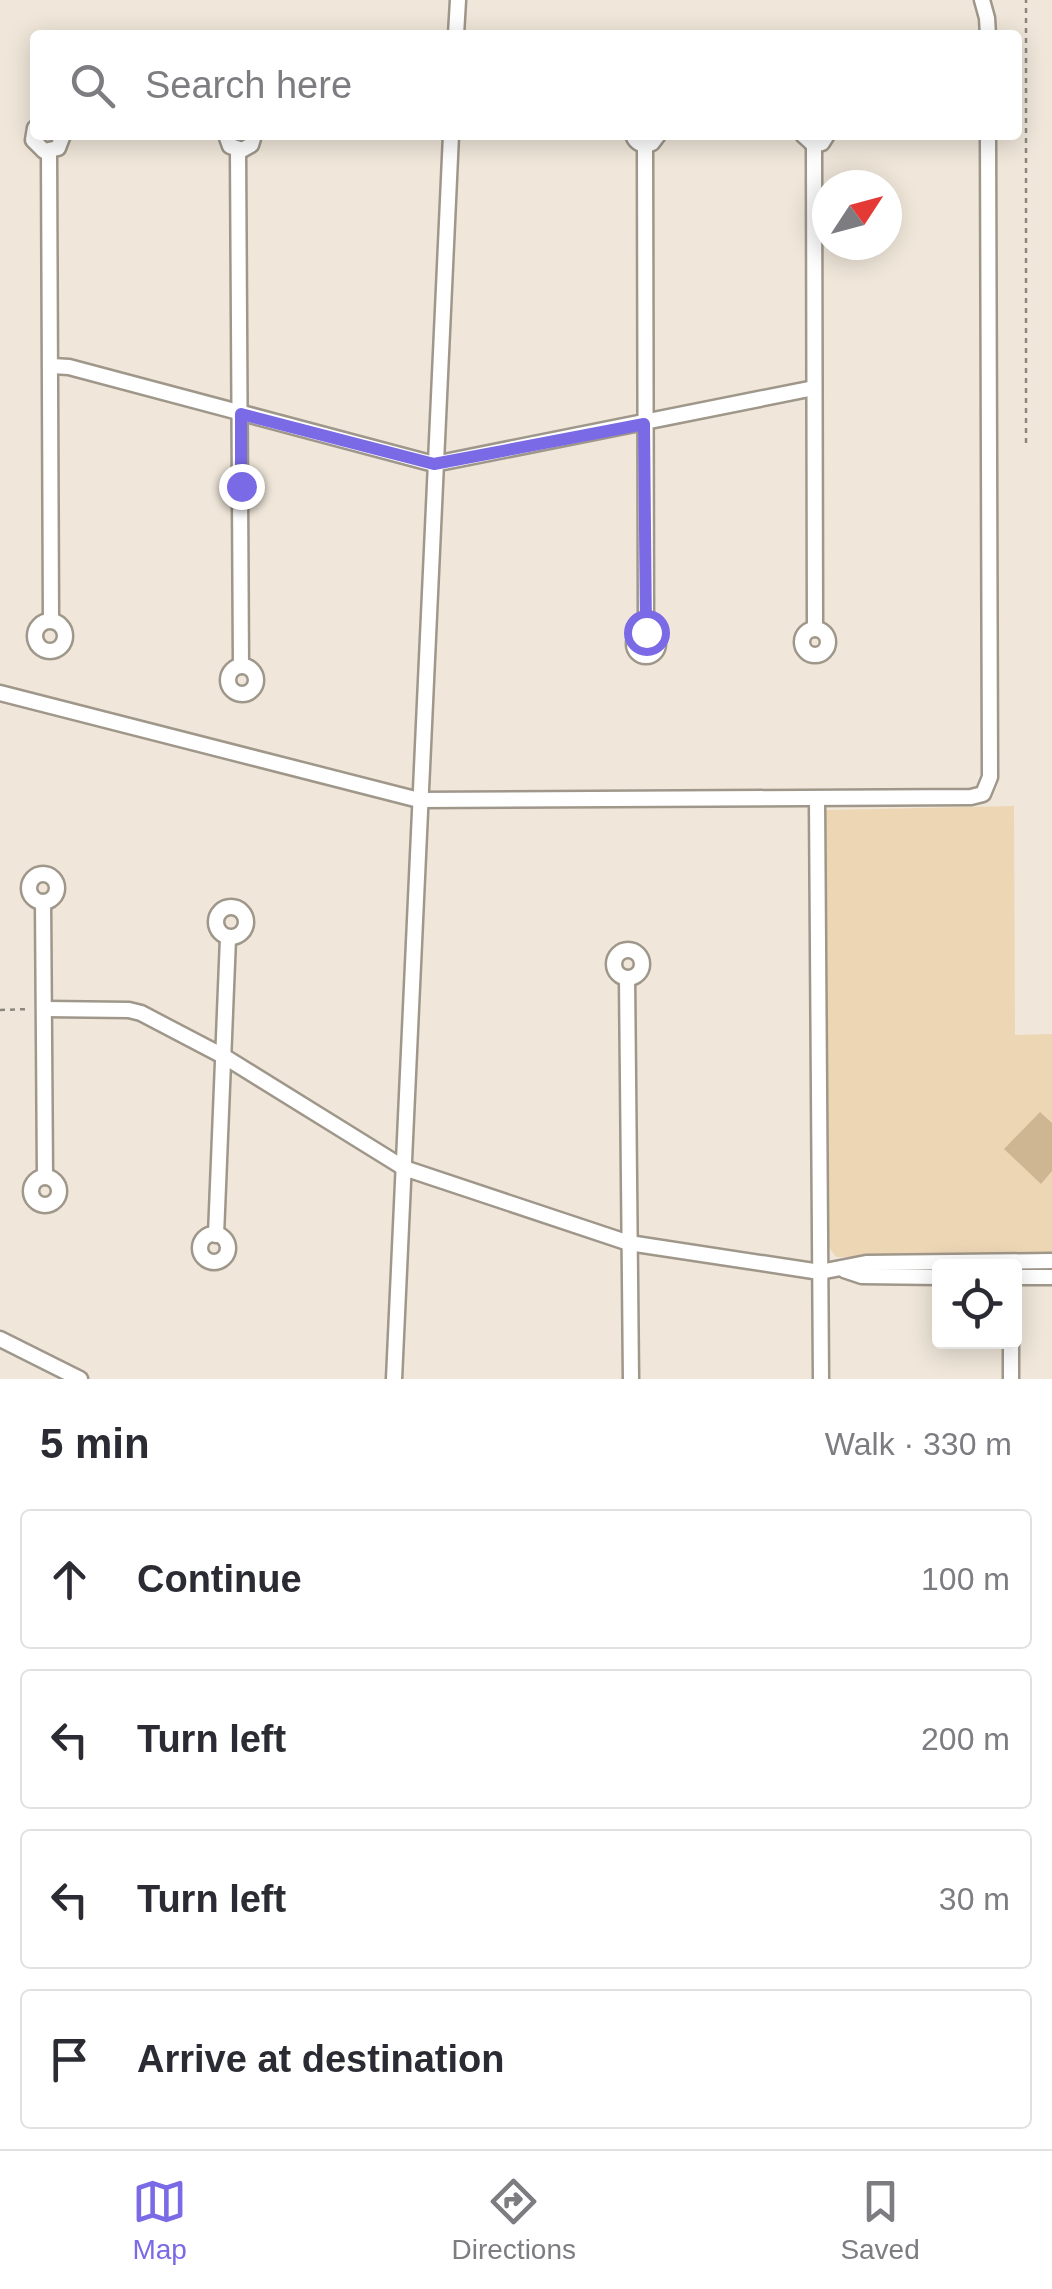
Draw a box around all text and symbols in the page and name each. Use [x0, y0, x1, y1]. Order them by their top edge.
search box [30, 30, 1022, 140]
icon: search [65, 58, 120, 113]
text: Search here [145, 64, 352, 106]
north arrow [812, 170, 902, 260]
route end [219, 464, 265, 510]
route start [624, 610, 670, 656]
map controls [932, 1259, 1022, 1349]
button: locate [932, 1259, 1022, 1349]
text: 5 min [40, 1420, 150, 1467]
text: Walk · 330 m [825, 1426, 1012, 1462]
icon: ahead [42, 1552, 97, 1607]
text: Continue [137, 1558, 302, 1600]
text: 100 m [921, 1561, 1010, 1597]
icon: left [42, 1712, 97, 1767]
text: Turn left [137, 1718, 286, 1760]
text: 200 m [921, 1721, 1010, 1757]
icon: left [42, 1872, 97, 1927]
text: Turn left [137, 1878, 286, 1920]
text: 30 m [939, 1881, 1010, 1917]
icon: arrive [42, 2032, 97, 2087]
text: Arrive at destination [137, 2038, 504, 2080]
tab: Map [132, 2174, 187, 2266]
tab: Directions [452, 2174, 576, 2266]
tab: Saved [840, 2174, 920, 2266]

